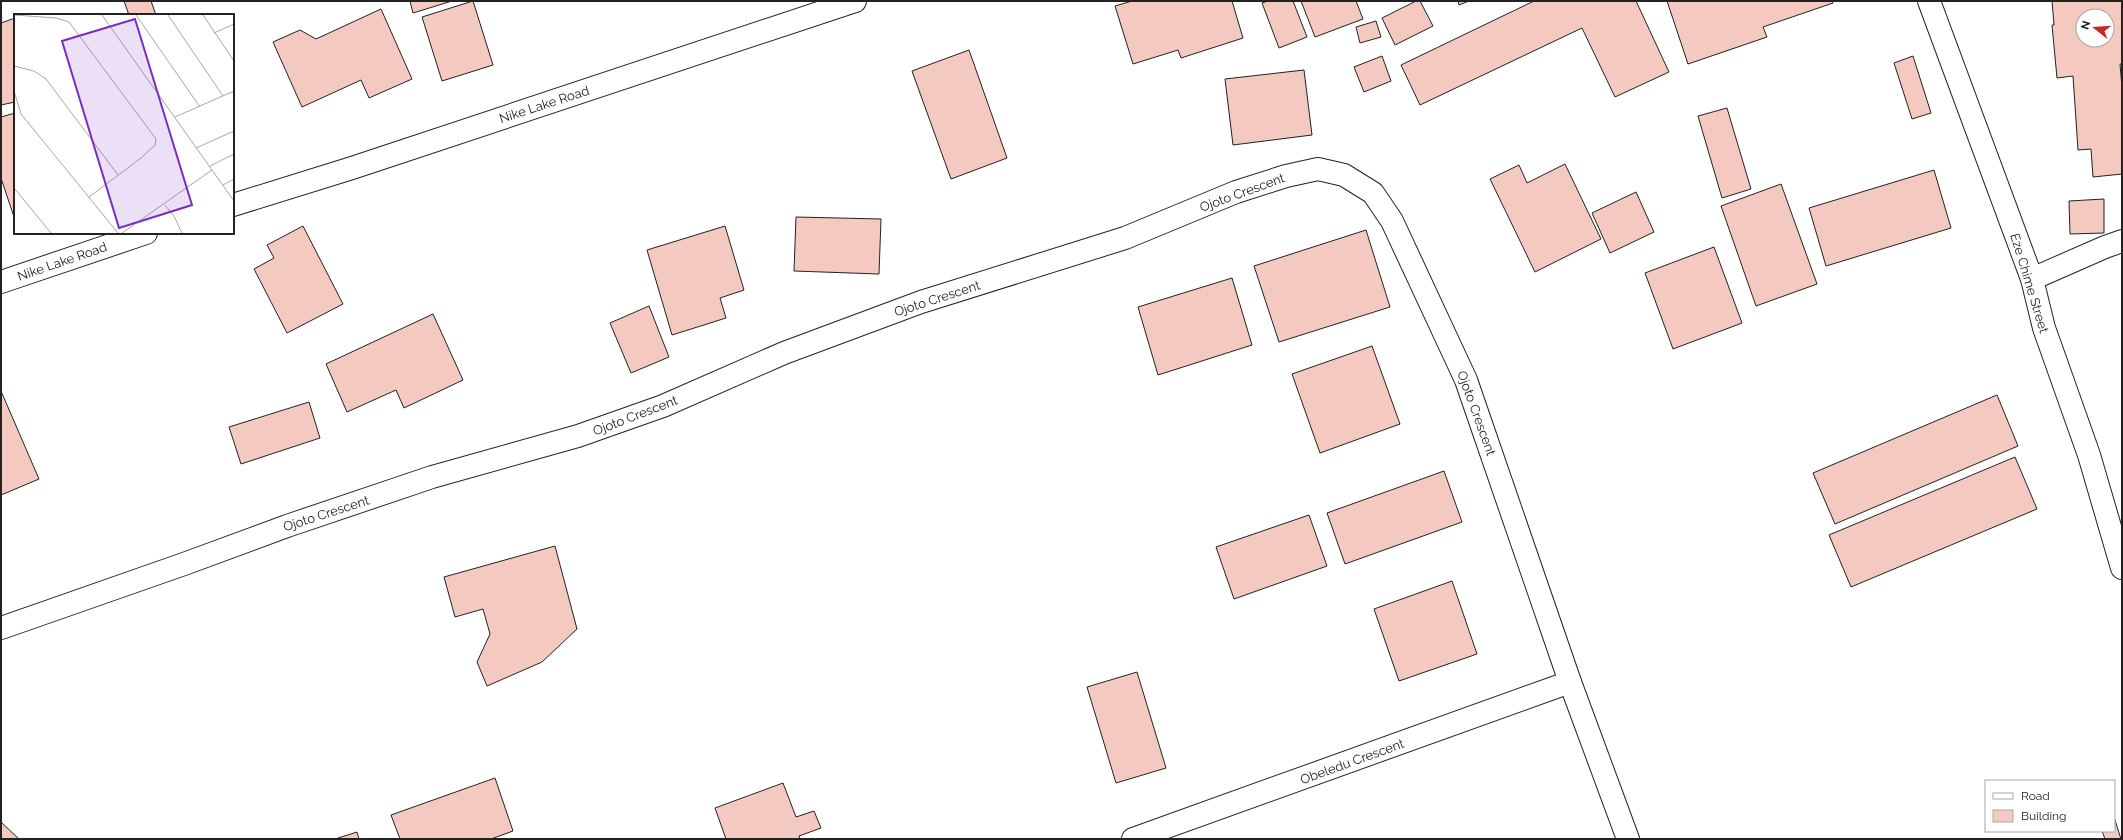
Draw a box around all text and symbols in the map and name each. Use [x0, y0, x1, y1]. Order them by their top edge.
north arrow [2075, 8, 2115, 48]
inset map [14, 14, 234, 234]
text: N [2078, 19, 2093, 31]
street label: Nike Lake Road [497, 83, 591, 126]
street label: Ojoto Crescent [1198, 170, 1287, 215]
street label: Eze Chime Street [2007, 232, 2052, 335]
street label: Nike Lake Road [15, 239, 109, 284]
street label: Ojoto Crescent [892, 277, 983, 319]
street label: Ojoto Crescent [1454, 369, 1499, 458]
street label: Ojoto Crescent [591, 392, 680, 438]
street label: Ojoto Crescent [281, 492, 372, 534]
street label: Obeledu Crescent [1298, 735, 1407, 787]
legend [1985, 780, 2115, 832]
text: Road [2021, 789, 2050, 803]
text: Building [2021, 809, 2067, 823]

